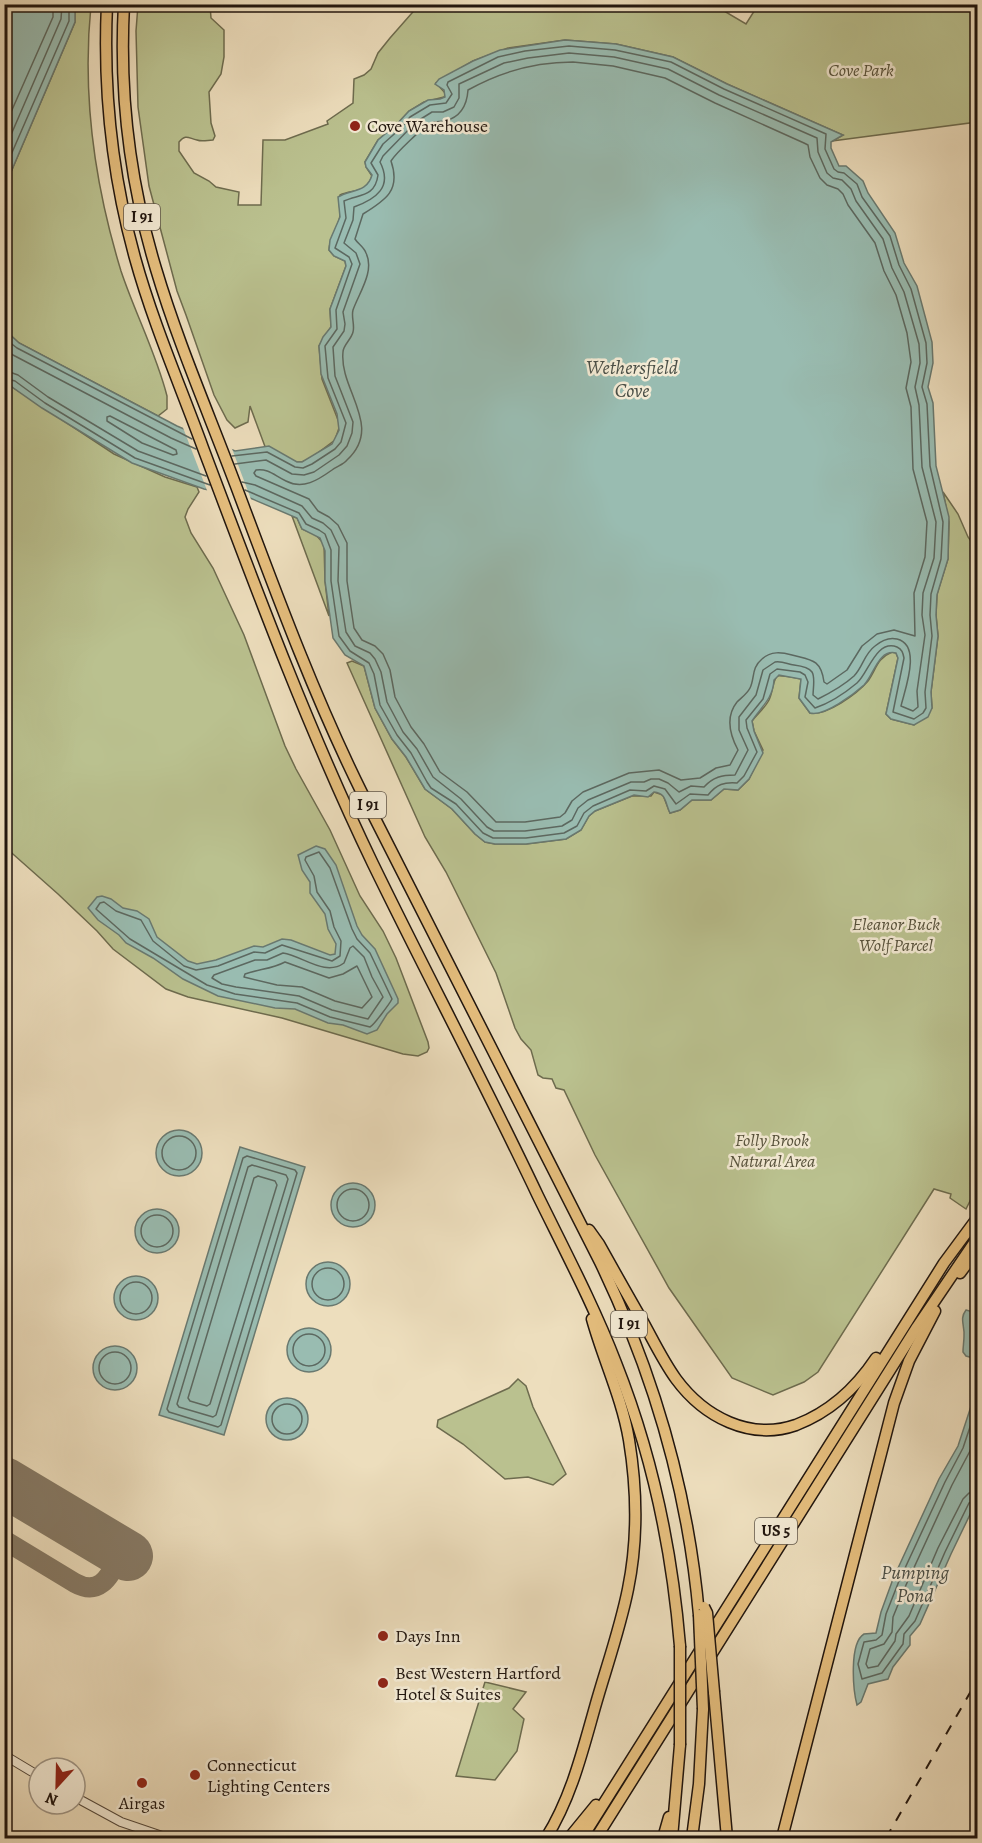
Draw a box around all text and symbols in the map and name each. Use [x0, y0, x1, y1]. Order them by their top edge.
park label: Cove Park [828, 58, 894, 82]
place label: Cove Warehouse [367, 114, 488, 138]
marker: Cove Warehouse [348, 119, 362, 133]
road number: I 91 [124, 204, 160, 230]
water label: Wethersfield Cove [586, 354, 679, 404]
road number: I 91 [350, 792, 386, 818]
park label: Eleanor Buck Wolf Parcel [852, 912, 940, 957]
park label: Folly Brook Natural Area [729, 1128, 815, 1173]
road number: I 91 [611, 1311, 647, 1337]
road number: US 5 [755, 1518, 797, 1544]
water label: Pumping Pond [881, 1559, 949, 1609]
place label: Days Inn [395, 1624, 461, 1648]
marker: Days Inn [376, 1629, 390, 1643]
place label: Best Western Hartford Hotel & Suites [395, 1661, 561, 1706]
marker: Best Western Hartford Hotel & Suites [376, 1676, 390, 1690]
place label: Connecticut Lighting Centers [207, 1753, 330, 1798]
north arrow [27, 1756, 87, 1816]
marker: Connecticut Lighting Centers [188, 1768, 202, 1782]
marker: Airgas [135, 1776, 149, 1790]
text: N [42, 1786, 61, 1811]
place label: Airgas [118, 1791, 165, 1815]

